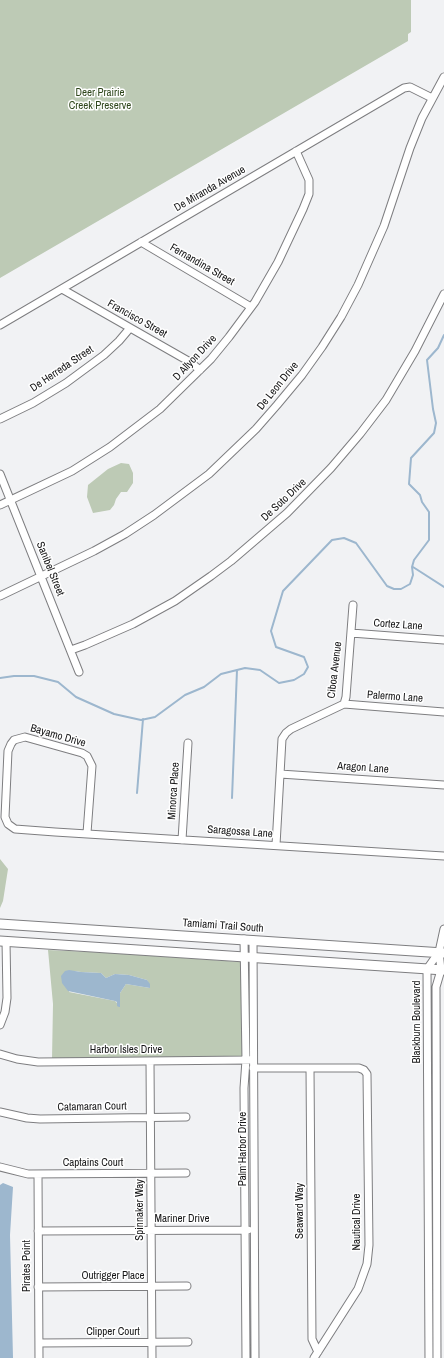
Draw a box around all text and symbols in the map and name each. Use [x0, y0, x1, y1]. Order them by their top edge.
park label: Deer Prairie Creek Preserve [69, 86, 131, 112]
street label: De Miranda Avenue [172, 163, 248, 215]
street label: Fernandina Street [167, 241, 237, 289]
street label: Francisco Street [105, 297, 169, 341]
street label: D Allyon Drive [171, 332, 219, 384]
street label: De Herreda Street [28, 343, 96, 395]
street label: De Leon Drive [255, 359, 301, 413]
street label: De Soto Drive [259, 476, 309, 524]
street label: Sanibel Street [33, 540, 67, 598]
street label: Cortez Lane [373, 617, 423, 633]
street label: Ciboa Avenue [325, 641, 345, 699]
street label: Palermo Lane [367, 688, 423, 706]
street label: Bayamo Drive [29, 722, 87, 750]
street label: Aragon Lane [337, 760, 389, 776]
street label: Minorca Place [165, 762, 183, 820]
street label: Saragossa Lane [207, 823, 273, 841]
street label: Tamiami Trail South [182, 917, 264, 935]
street label: Blackburn Boulevard [410, 980, 424, 1064]
street label: Harbor Isles Drive [90, 1043, 162, 1057]
street label: Catamaran Court [57, 1100, 127, 1114]
street label: Palm Harbor Drive [236, 1112, 250, 1186]
street label: Captains Court [63, 1156, 123, 1170]
street label: Spinnaker Way [133, 1179, 147, 1241]
street label: Seaward Way [293, 1183, 307, 1239]
street label: Nautical Drive [350, 1193, 364, 1251]
street label: Mariner Drive [154, 1212, 210, 1226]
street label: Pirates Point [20, 1240, 34, 1292]
street label: Outrigger Place [81, 1269, 145, 1283]
street label: Clipper Court [86, 1325, 140, 1339]

